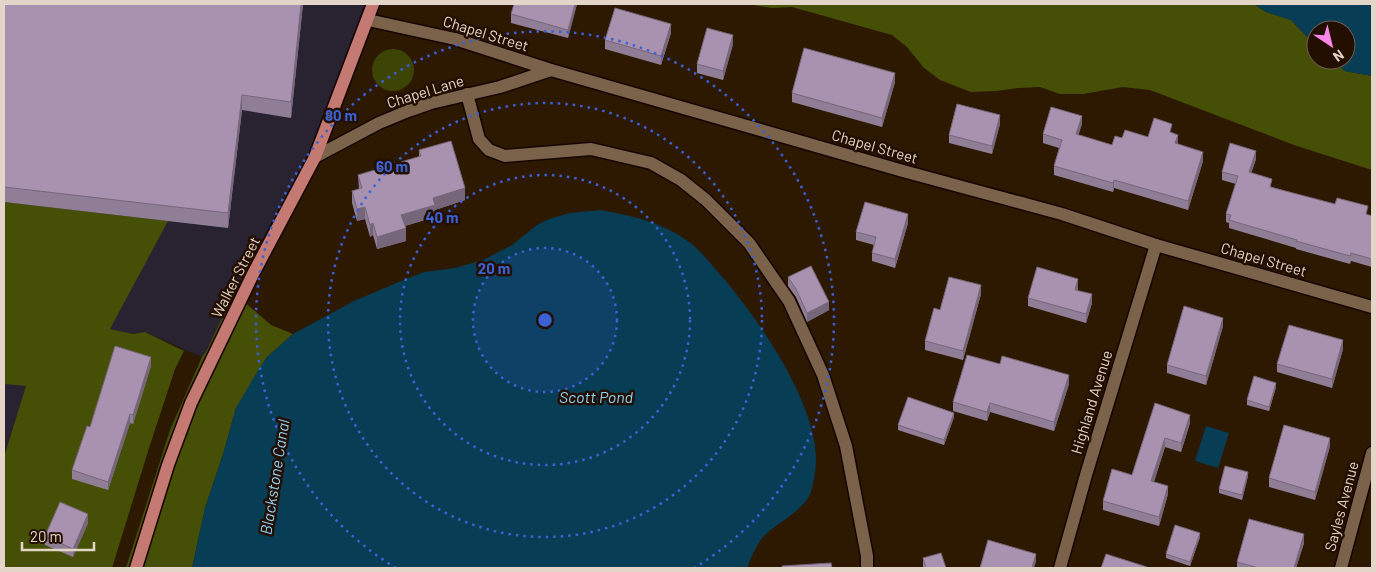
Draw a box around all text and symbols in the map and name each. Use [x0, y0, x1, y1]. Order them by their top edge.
street label: Chapel Street [441, 11, 531, 55]
north arrow [1306, 20, 1356, 70]
text: N [1330, 46, 1347, 66]
street label: Chapel Lane [384, 71, 466, 111]
text: 80 m [325, 106, 357, 124]
street label: Chapel Street [830, 125, 920, 167]
text: 60 m [376, 157, 408, 175]
text: 40 m [425, 208, 459, 226]
street label: Walker Street [207, 234, 263, 320]
street label: Chapel Street [1219, 238, 1309, 280]
text: 20 m [478, 259, 510, 277]
centre of rings [536, 311, 554, 329]
street label: Highland Avenue [1067, 348, 1115, 456]
water label: Scott Pond [559, 387, 634, 406]
water label: Blackstone Canal [255, 417, 293, 536]
street label: Sayles Avenue [1320, 459, 1362, 553]
scale bar [22, 520, 95, 552]
text: 20 m [30, 527, 62, 545]

